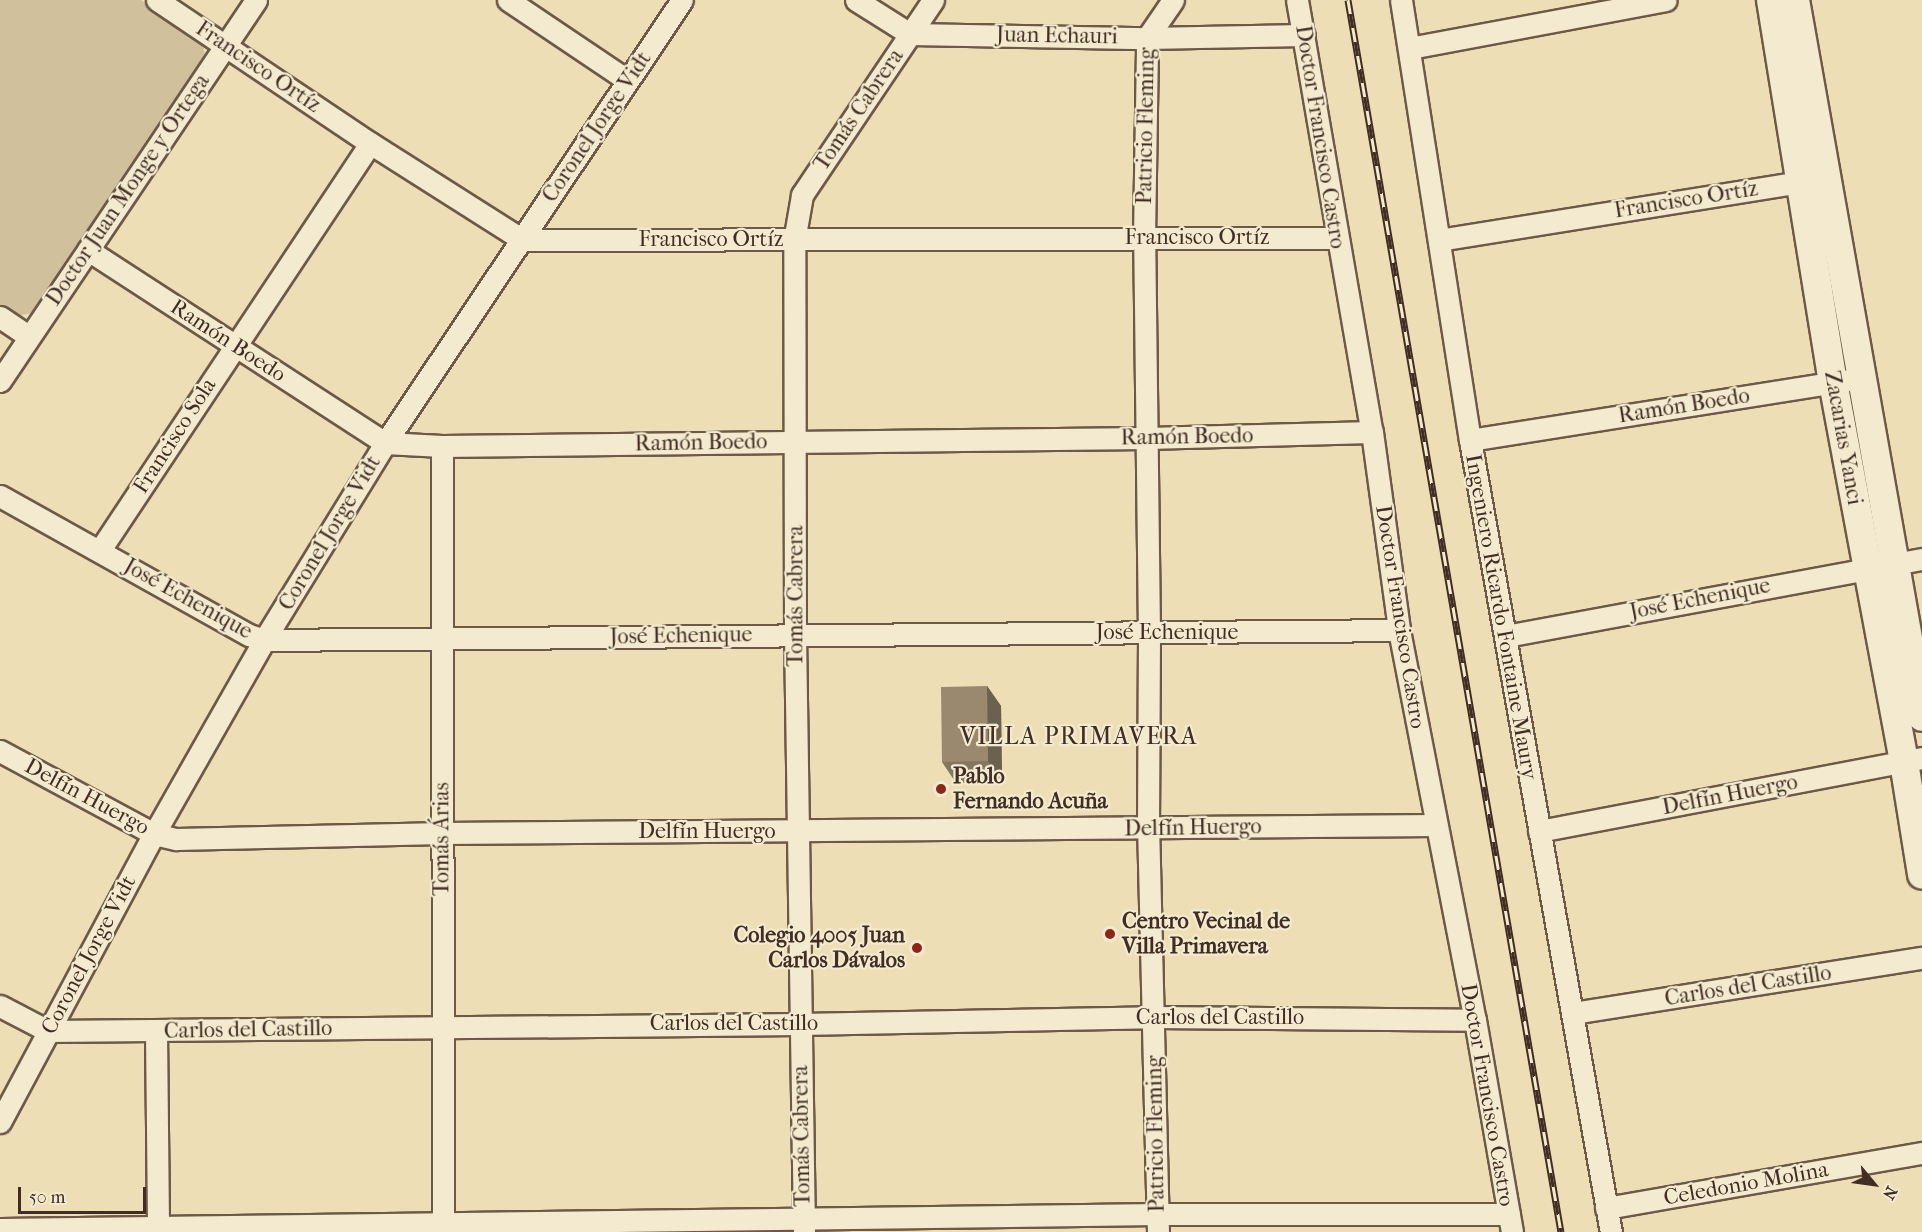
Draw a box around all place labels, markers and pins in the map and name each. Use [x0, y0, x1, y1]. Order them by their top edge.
place label: Pablo Fernando Acuña [953, 763, 1108, 814]
marker: Pablo Fernando Acuña [934, 782, 948, 796]
place label: Centro Vecinal de Villa Primavera [1122, 908, 1290, 960]
place label: Colegio 4005 Juan Carlos Dávalos [734, 922, 905, 974]
marker: Centro Vecinal de Villa Primavera [1103, 927, 1117, 941]
marker: Colegio 4005 Juan Carlos Dávalos [910, 941, 924, 955]

